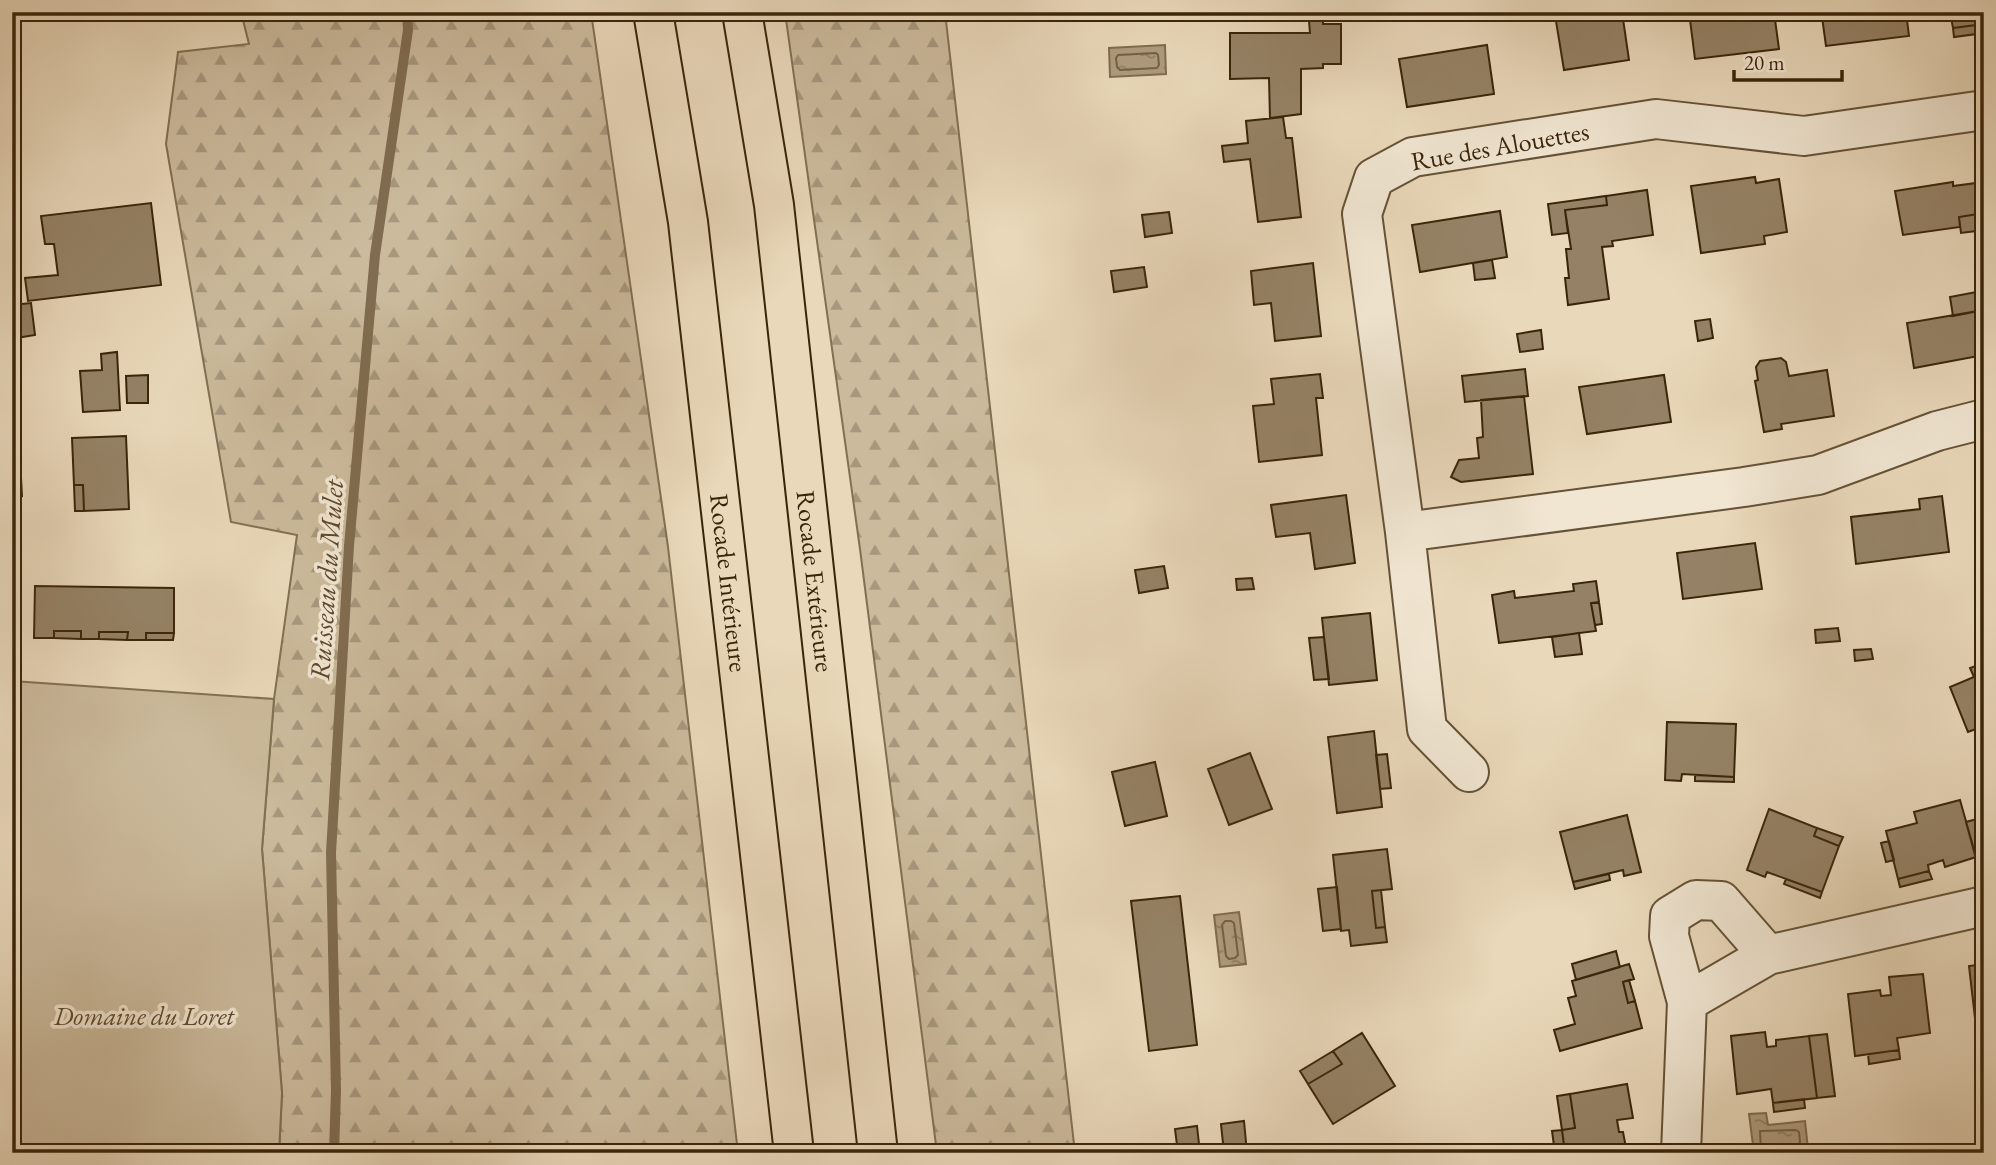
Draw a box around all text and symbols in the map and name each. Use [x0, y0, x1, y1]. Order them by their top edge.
scale bar [1734, 38, 1842, 82]
text: 20 m [1744, 49, 1785, 76]
street label: Rue des Alouettes [1408, 114, 1592, 178]
water label: Ruisseau du Mulet [301, 477, 351, 682]
street label: Rocade Extérieure [788, 489, 842, 674]
street label: Rocade Intérieure [702, 492, 756, 674]
park label: Domaine du Loret [53, 999, 236, 1033]

